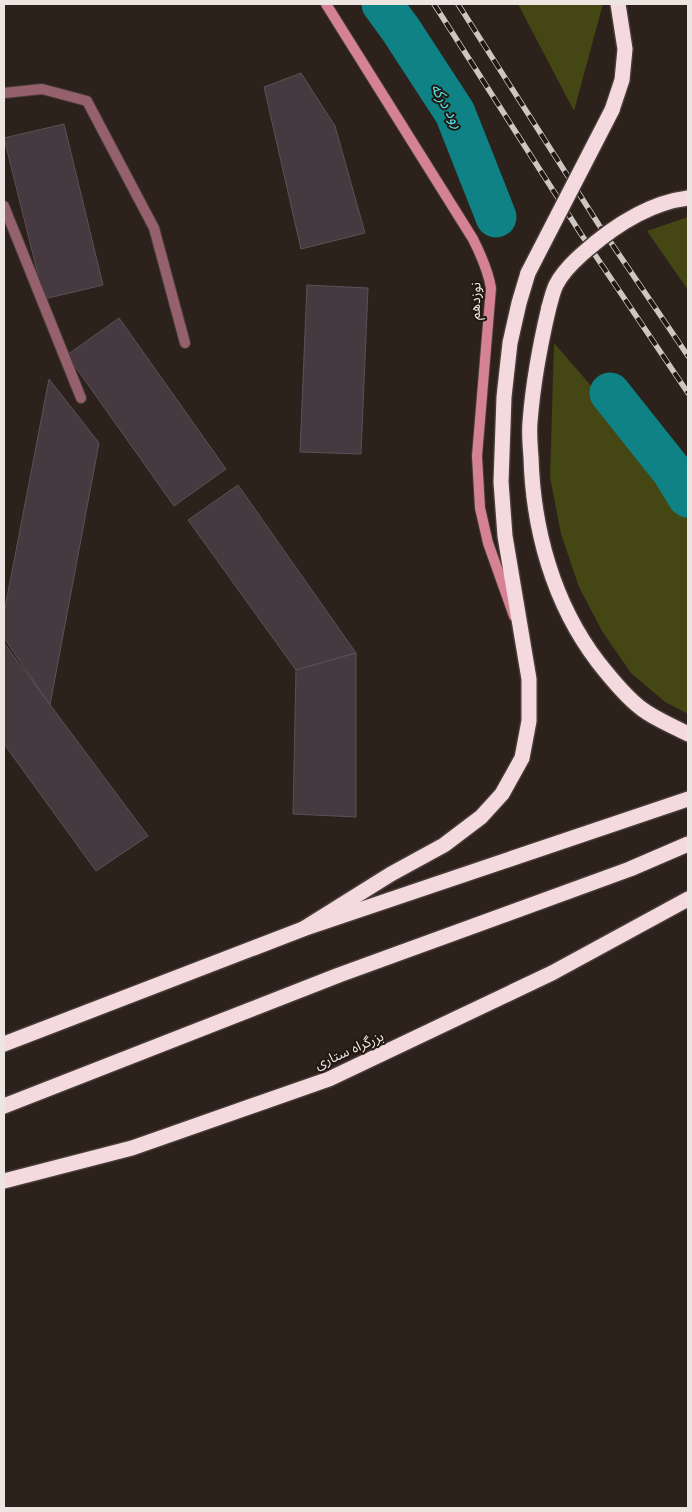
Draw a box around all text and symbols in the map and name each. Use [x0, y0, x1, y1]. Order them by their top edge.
water label: رود درکه [427, 80, 468, 132]
street label: نوزدهم [466, 282, 486, 320]
street label: بزرگراه ستاری [312, 1027, 387, 1073]

